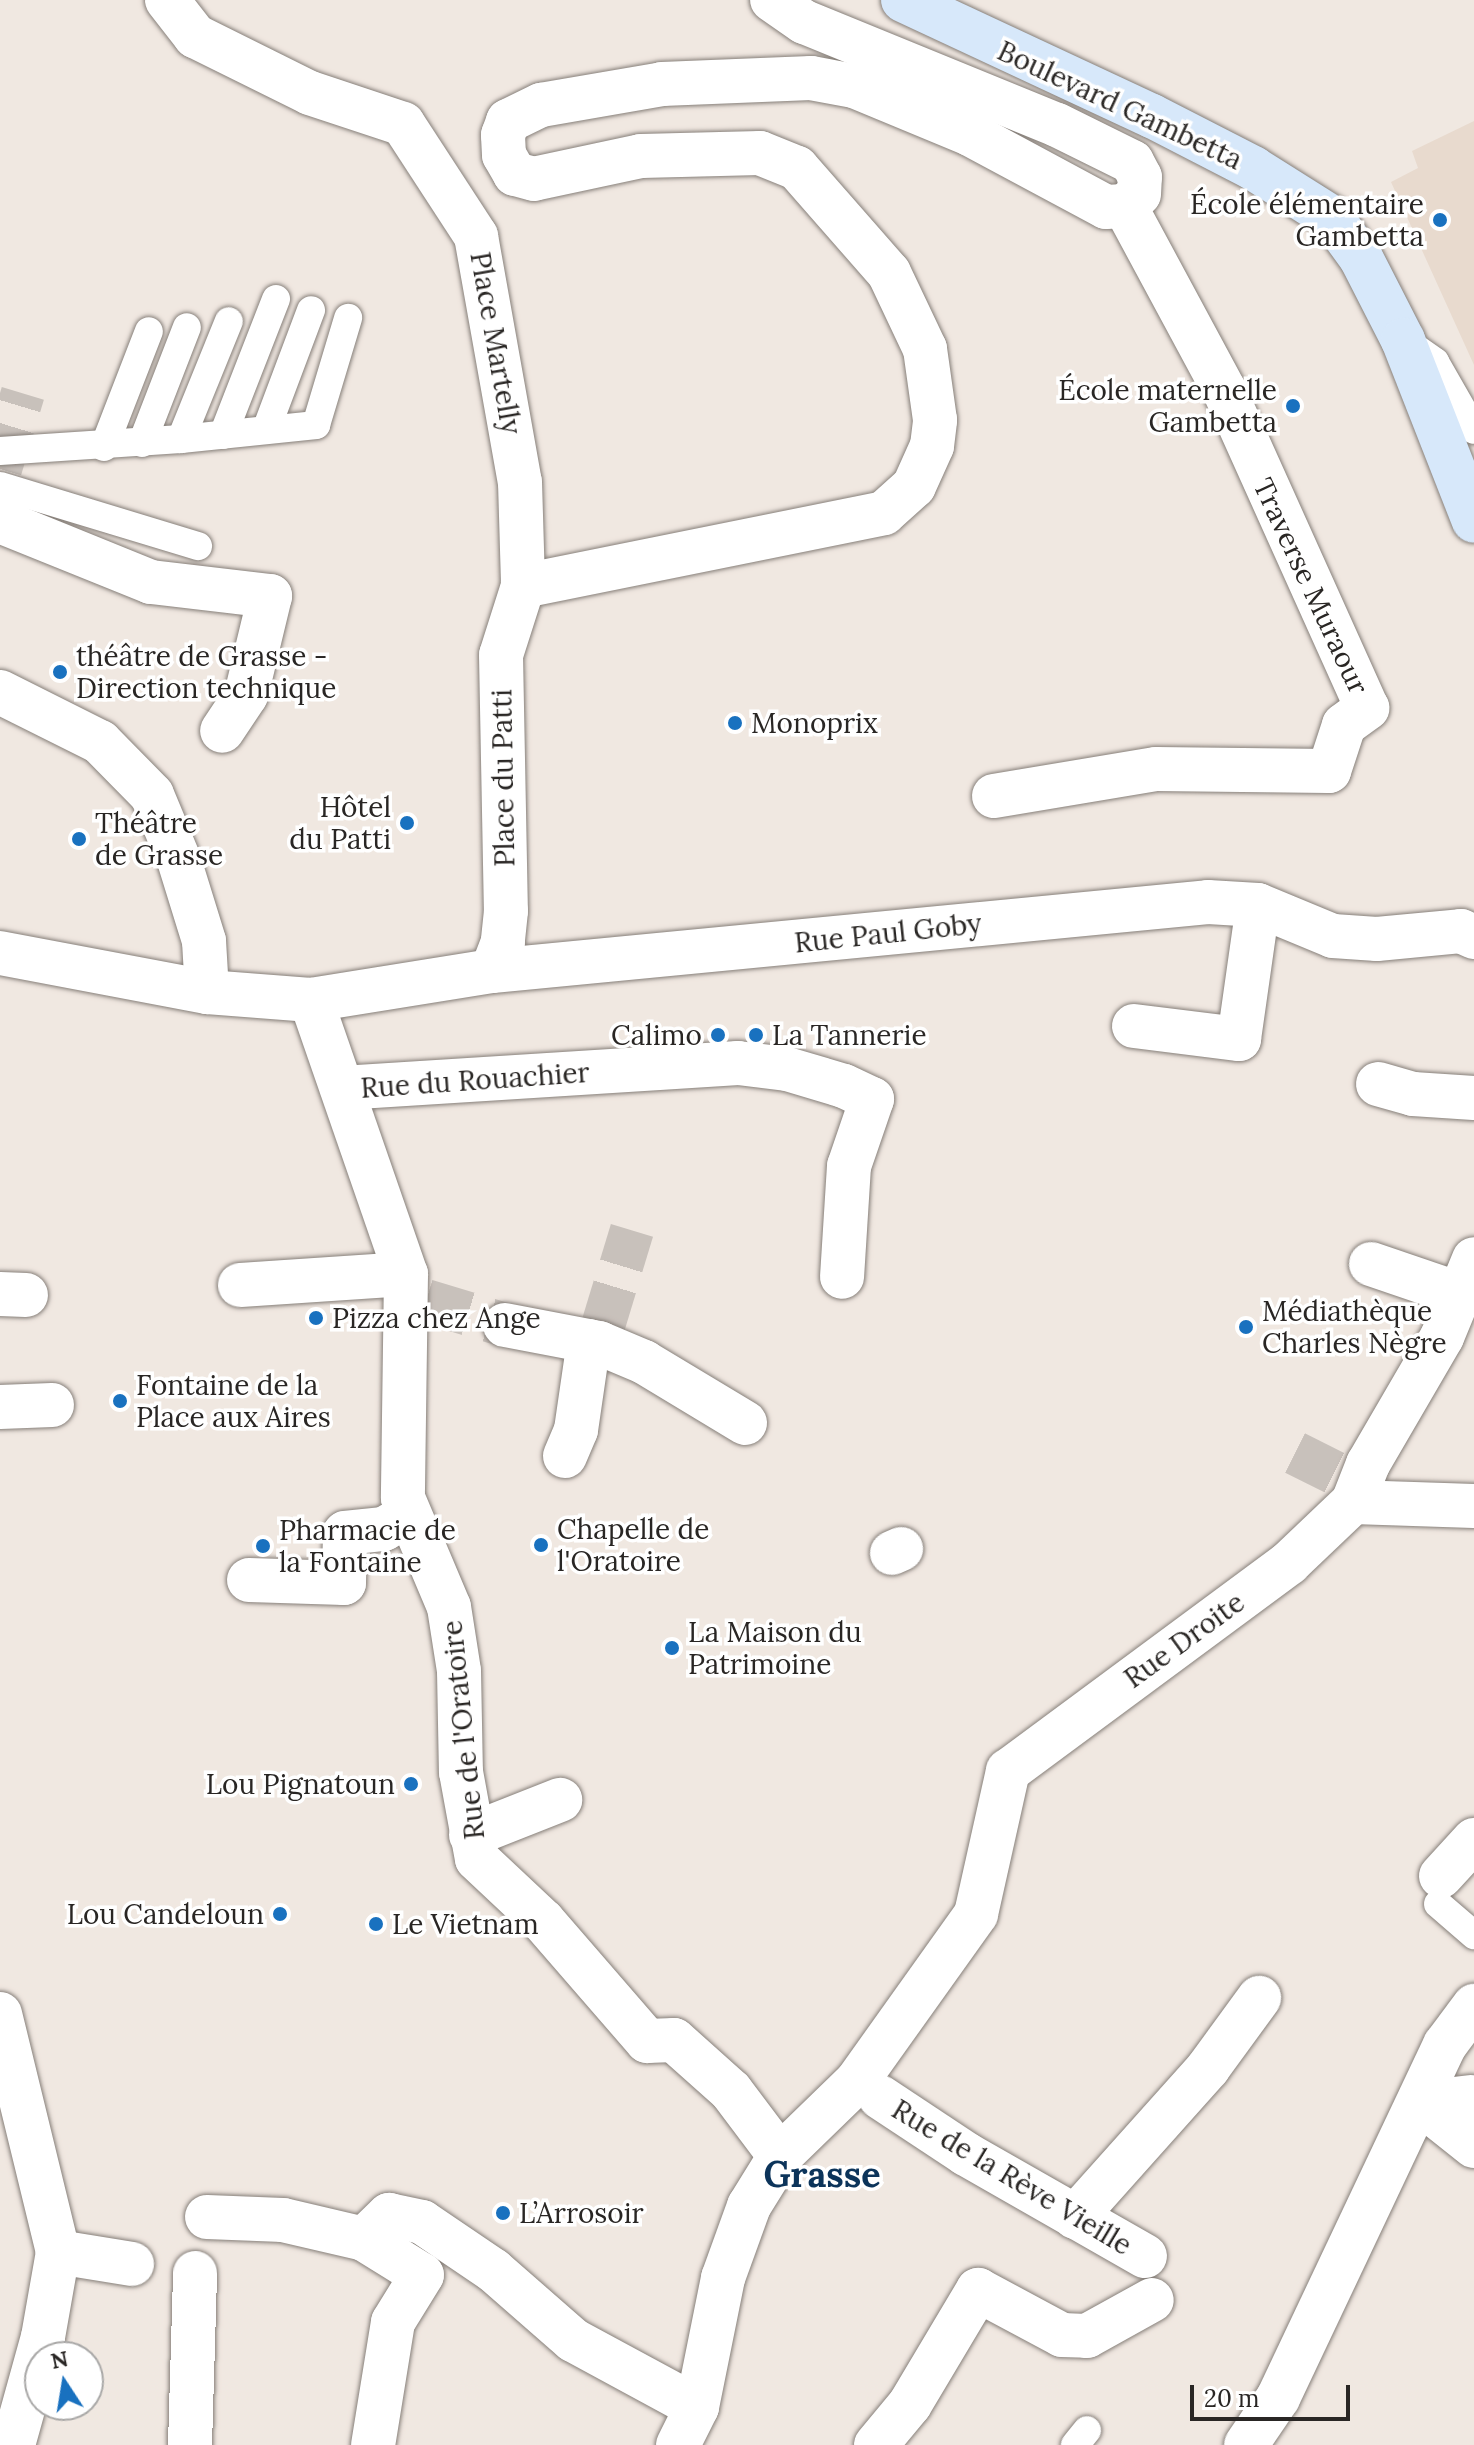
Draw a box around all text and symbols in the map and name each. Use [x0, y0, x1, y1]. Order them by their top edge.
street label: Boulevard Gambetta [992, 34, 1248, 176]
place label: École élémentaire Gambetta [1190, 187, 1424, 253]
marker: École élémentaire Gambetta [1431, 211, 1449, 229]
street label: Place Martelly [463, 249, 529, 437]
place label: École maternelle Gambetta [1058, 373, 1277, 439]
marker: École maternelle Gambetta [1284, 397, 1302, 415]
street label: Traverse Muraour [1246, 473, 1376, 699]
place label: théâtre de Grasse - Direction technique [76, 639, 336, 705]
marker: théâtre de Grasse - Direction technique [51, 663, 69, 681]
street label: Place du Patti [485, 689, 521, 867]
place label: Monoprix [751, 706, 878, 740]
marker: Monoprix [726, 714, 744, 732]
place label: Hôtel du Patti [289, 790, 391, 856]
place label: Théâtre de Grasse [95, 806, 223, 872]
marker: Hôtel du Patti [398, 814, 416, 832]
marker: Théâtre de Grasse [70, 830, 88, 848]
street label: Rue Paul Goby [793, 906, 983, 960]
place label: Calimo [611, 1018, 702, 1052]
place label: La Tannerie [772, 1018, 927, 1052]
marker: Calimo [709, 1026, 727, 1044]
marker: La Tannerie [747, 1026, 765, 1044]
street label: Rue du Rouachier [359, 1055, 591, 1105]
place label: Médiathèque Charles Nègre [1262, 1294, 1447, 1360]
place label: Pizza chez Ange [332, 1301, 541, 1335]
marker: Pizza chez Ange [307, 1309, 325, 1327]
marker: Médiathèque Charles Nègre [1237, 1318, 1255, 1336]
place label: Fontaine de la Place aux Aires [136, 1368, 331, 1434]
marker: Fontaine de la Place aux Aires [111, 1392, 129, 1410]
place label: Chapelle de l'Oratoire [557, 1512, 709, 1578]
place label: Pharmacie de la Fontaine [279, 1513, 456, 1579]
marker: Chapelle de l'Oratoire [532, 1536, 550, 1554]
marker: Pharmacie de la Fontaine [254, 1537, 272, 1555]
street label: Rue Droite [1117, 1585, 1251, 1695]
place label: La Maison du Patrimoine [688, 1615, 862, 1681]
street label: Rue de l'Oratoire [435, 1619, 491, 1841]
marker: La Maison du Patrimoine [663, 1639, 681, 1657]
place label: Lou Pignatoun [206, 1767, 395, 1801]
marker: Lou Pignatoun [402, 1775, 420, 1793]
place label: Lou Candeloun [67, 1897, 264, 1931]
marker: Lou Candeloun [271, 1905, 289, 1923]
place label: Le Vietnam [392, 1907, 539, 1941]
marker: Le Vietnam [367, 1915, 385, 1933]
street label: Rue de la Rève Vieille [886, 2092, 1138, 2262]
district label: Grasse [763, 2153, 881, 2197]
place label: L’Arrosoir [519, 2196, 644, 2230]
marker: L’Arrosoir [494, 2204, 512, 2222]
north arrow [24, 2341, 104, 2421]
text: N [48, 2344, 71, 2375]
scale bar [1194, 2369, 1354, 2419]
text: 20 m [1204, 2383, 1260, 2414]

